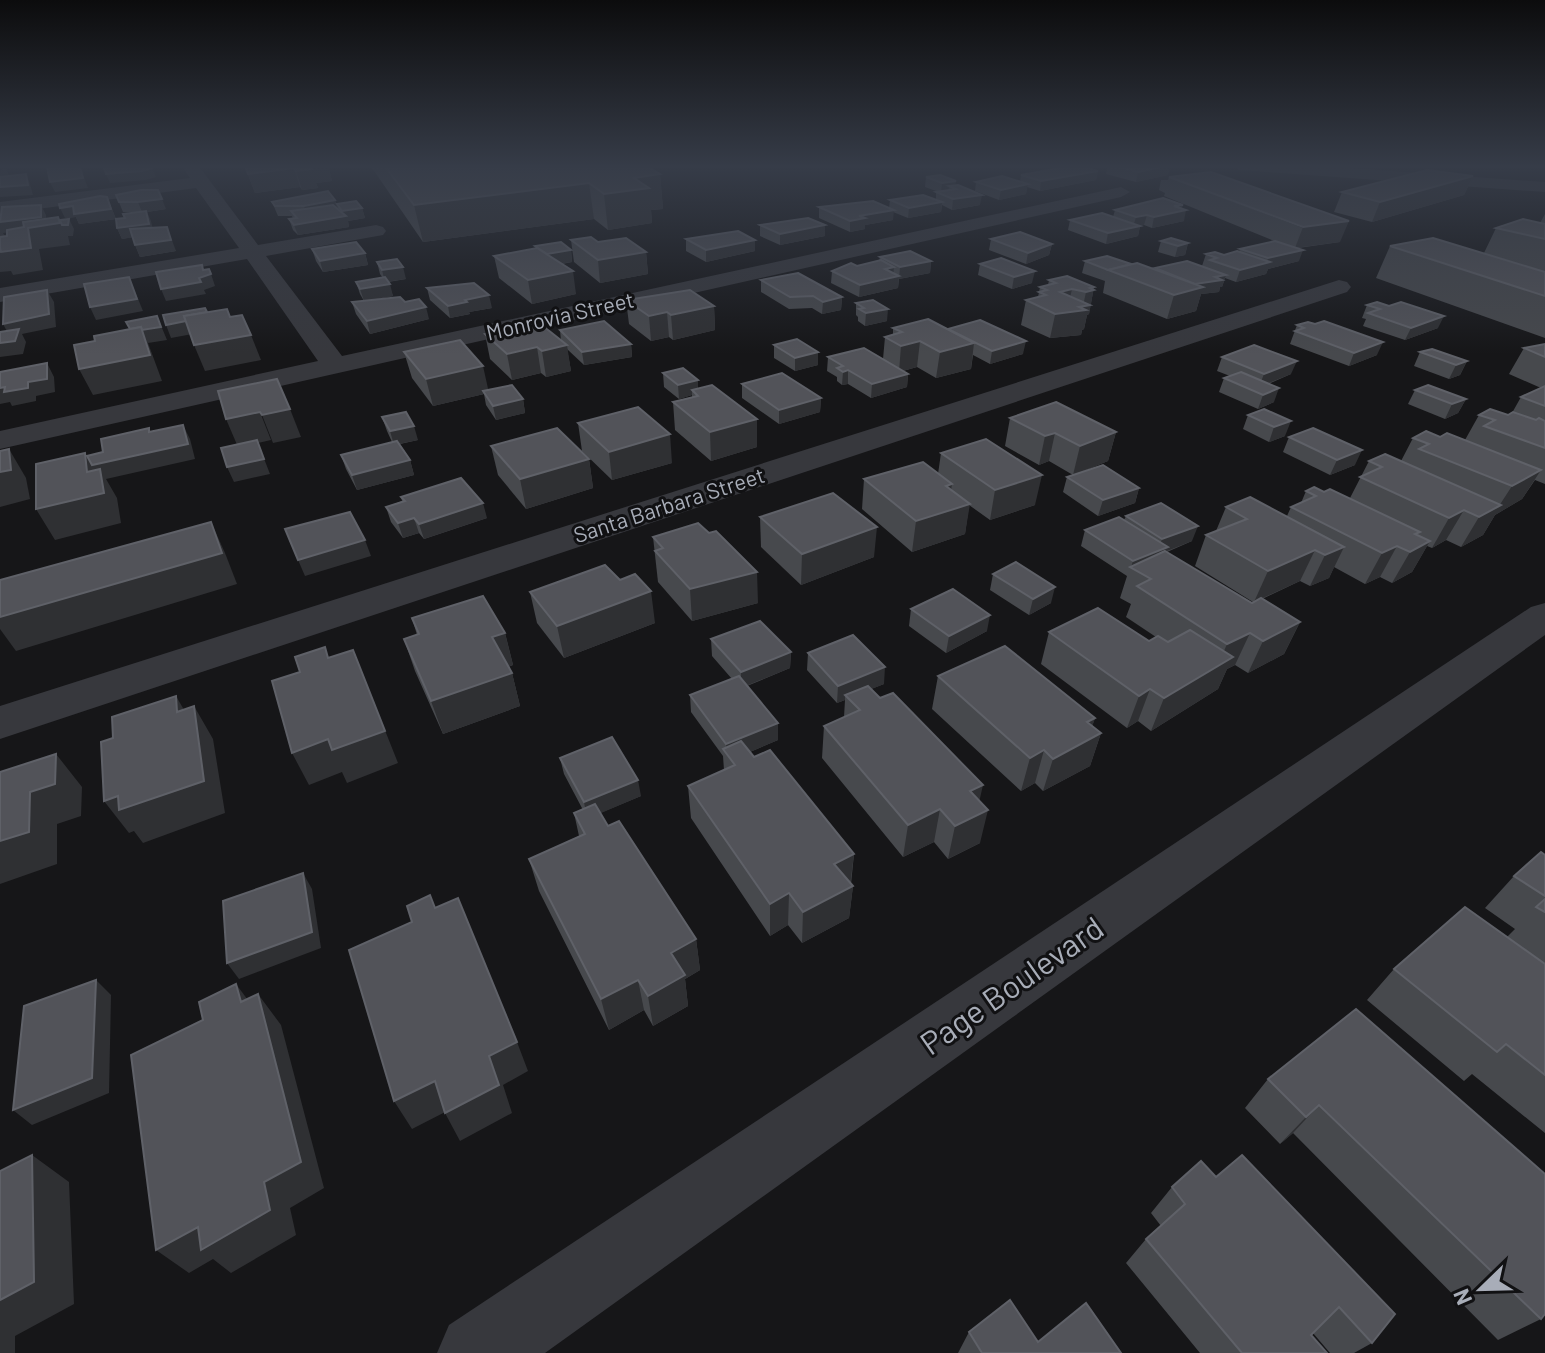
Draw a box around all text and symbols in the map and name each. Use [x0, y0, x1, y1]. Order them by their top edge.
street label: Monrovia Street [483, 285, 636, 345]
street label: Santa Barbara Street [570, 461, 768, 547]
street label: Page Boulevard [912, 907, 1110, 1061]
north arrow [1441, 1249, 1521, 1329]
text: N [1447, 1285, 1476, 1309]

